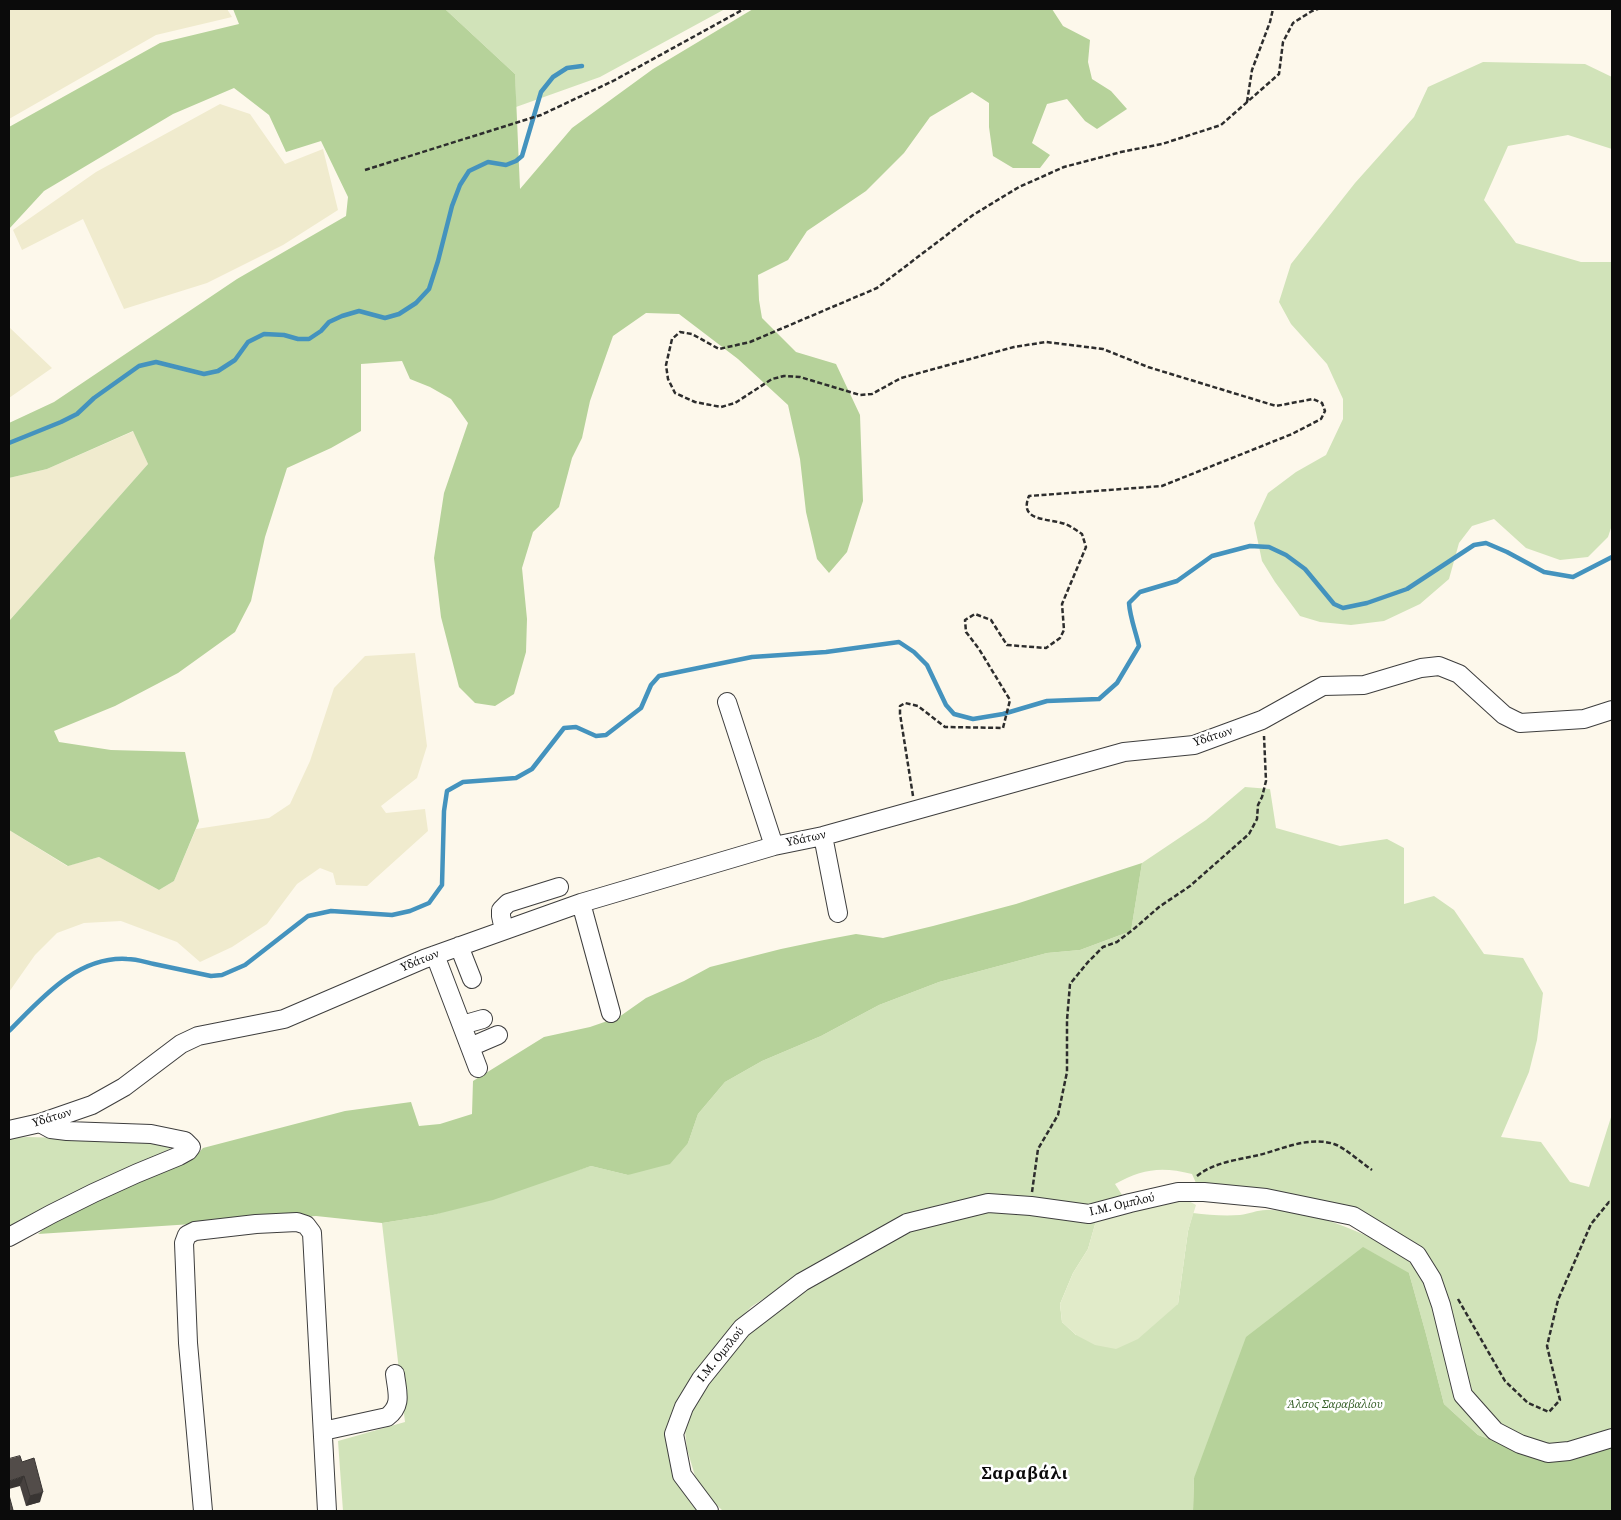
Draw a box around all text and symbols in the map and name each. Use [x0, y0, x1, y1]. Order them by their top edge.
street label: Υδάτων [1191, 724, 1235, 750]
street label: Υδάτων [785, 828, 827, 850]
street label: Υδάτων [398, 947, 442, 975]
street label: Υδάτων [30, 1105, 74, 1131]
street label: Ι.Μ. Ομπλού [1088, 1191, 1156, 1219]
street label: Ι.Μ. Ομπλού [695, 1325, 747, 1385]
park label: Άλσος Σαραβαλίου [1287, 1398, 1383, 1412]
district label: Σαραβάλι [981, 1463, 1069, 1485]

